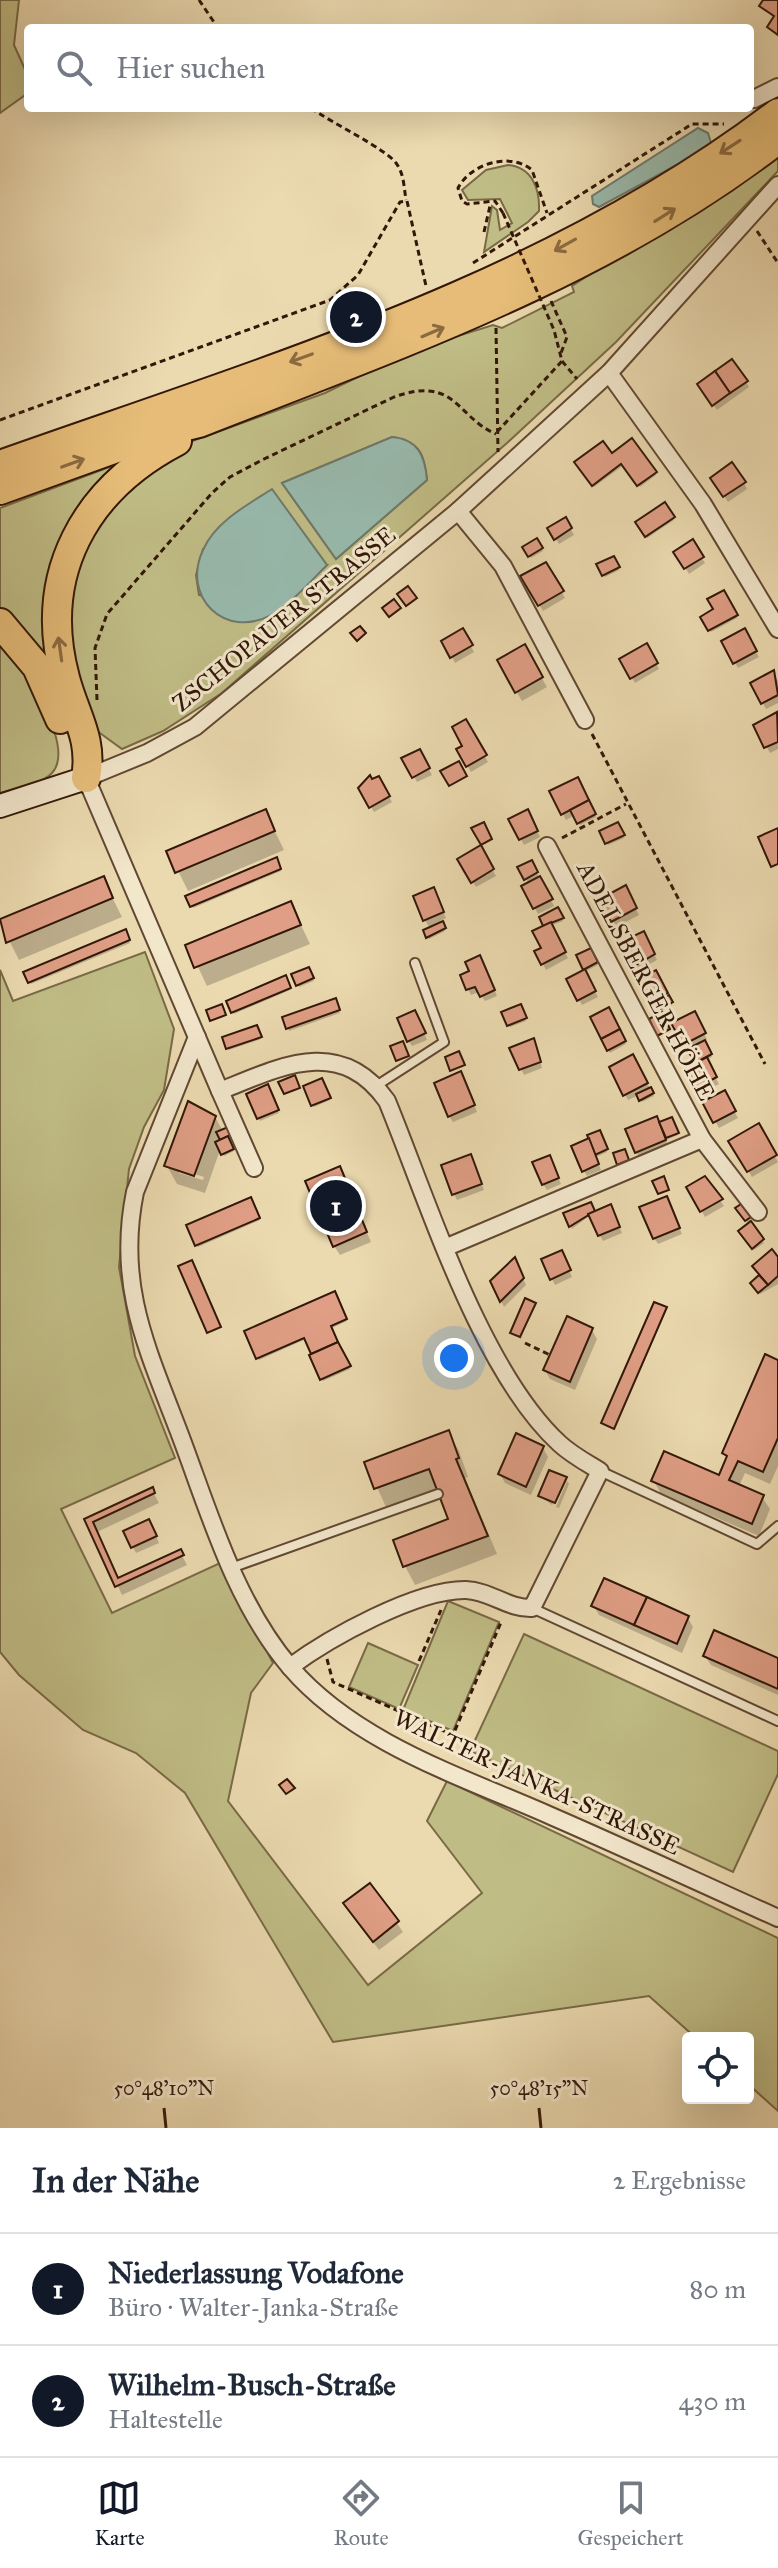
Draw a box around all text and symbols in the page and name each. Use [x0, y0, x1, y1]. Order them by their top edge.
search box [24, 24, 754, 112]
icon: search [52, 46, 96, 90]
text: Hier suchen [116, 50, 265, 86]
one-way arrow [720, 139, 742, 155]
one-way arrow [653, 207, 676, 223]
one-way arrow [554, 238, 578, 254]
pin: 2 [330, 287, 382, 347]
one-way arrow [420, 324, 445, 338]
one-way arrow [289, 352, 314, 366]
one-way arrow [60, 455, 85, 469]
street label: ZSCHOPAUER STRASSE [166, 520, 402, 718]
one-way arrow [52, 636, 67, 662]
street label: ADELSBERGER HÖHE [570, 856, 722, 1105]
pin: 1 [310, 1176, 362, 1236]
your location [434, 1338, 474, 1378]
street label: WALTER-JANKA-STRASSE [389, 1702, 685, 1862]
map controls [682, 2032, 754, 2104]
button: locate [682, 2032, 754, 2104]
text: 50°48'10"N [114, 2076, 214, 2100]
text: 50°48'15"N [490, 2076, 588, 2100]
text: In der Nähe [32, 2160, 199, 2201]
text: 2 Ergebnisse [613, 2164, 746, 2196]
text: Niederlassung Vodafone [108, 2255, 404, 2291]
text: 1 [53, 2273, 63, 2305]
text: 80 m [690, 2273, 746, 2305]
text: Büro · Walter-Janka-Straße [108, 2291, 399, 2323]
text: Wilhelm-Busch-Straße [108, 2367, 396, 2403]
text: 2 [52, 2385, 64, 2417]
text: 430 m [679, 2385, 746, 2417]
text: Haltestelle [108, 2403, 223, 2435]
tab: Karte [94, 2476, 145, 2551]
tab: Route [333, 2476, 389, 2551]
tab: Gespeichert [578, 2476, 684, 2551]

